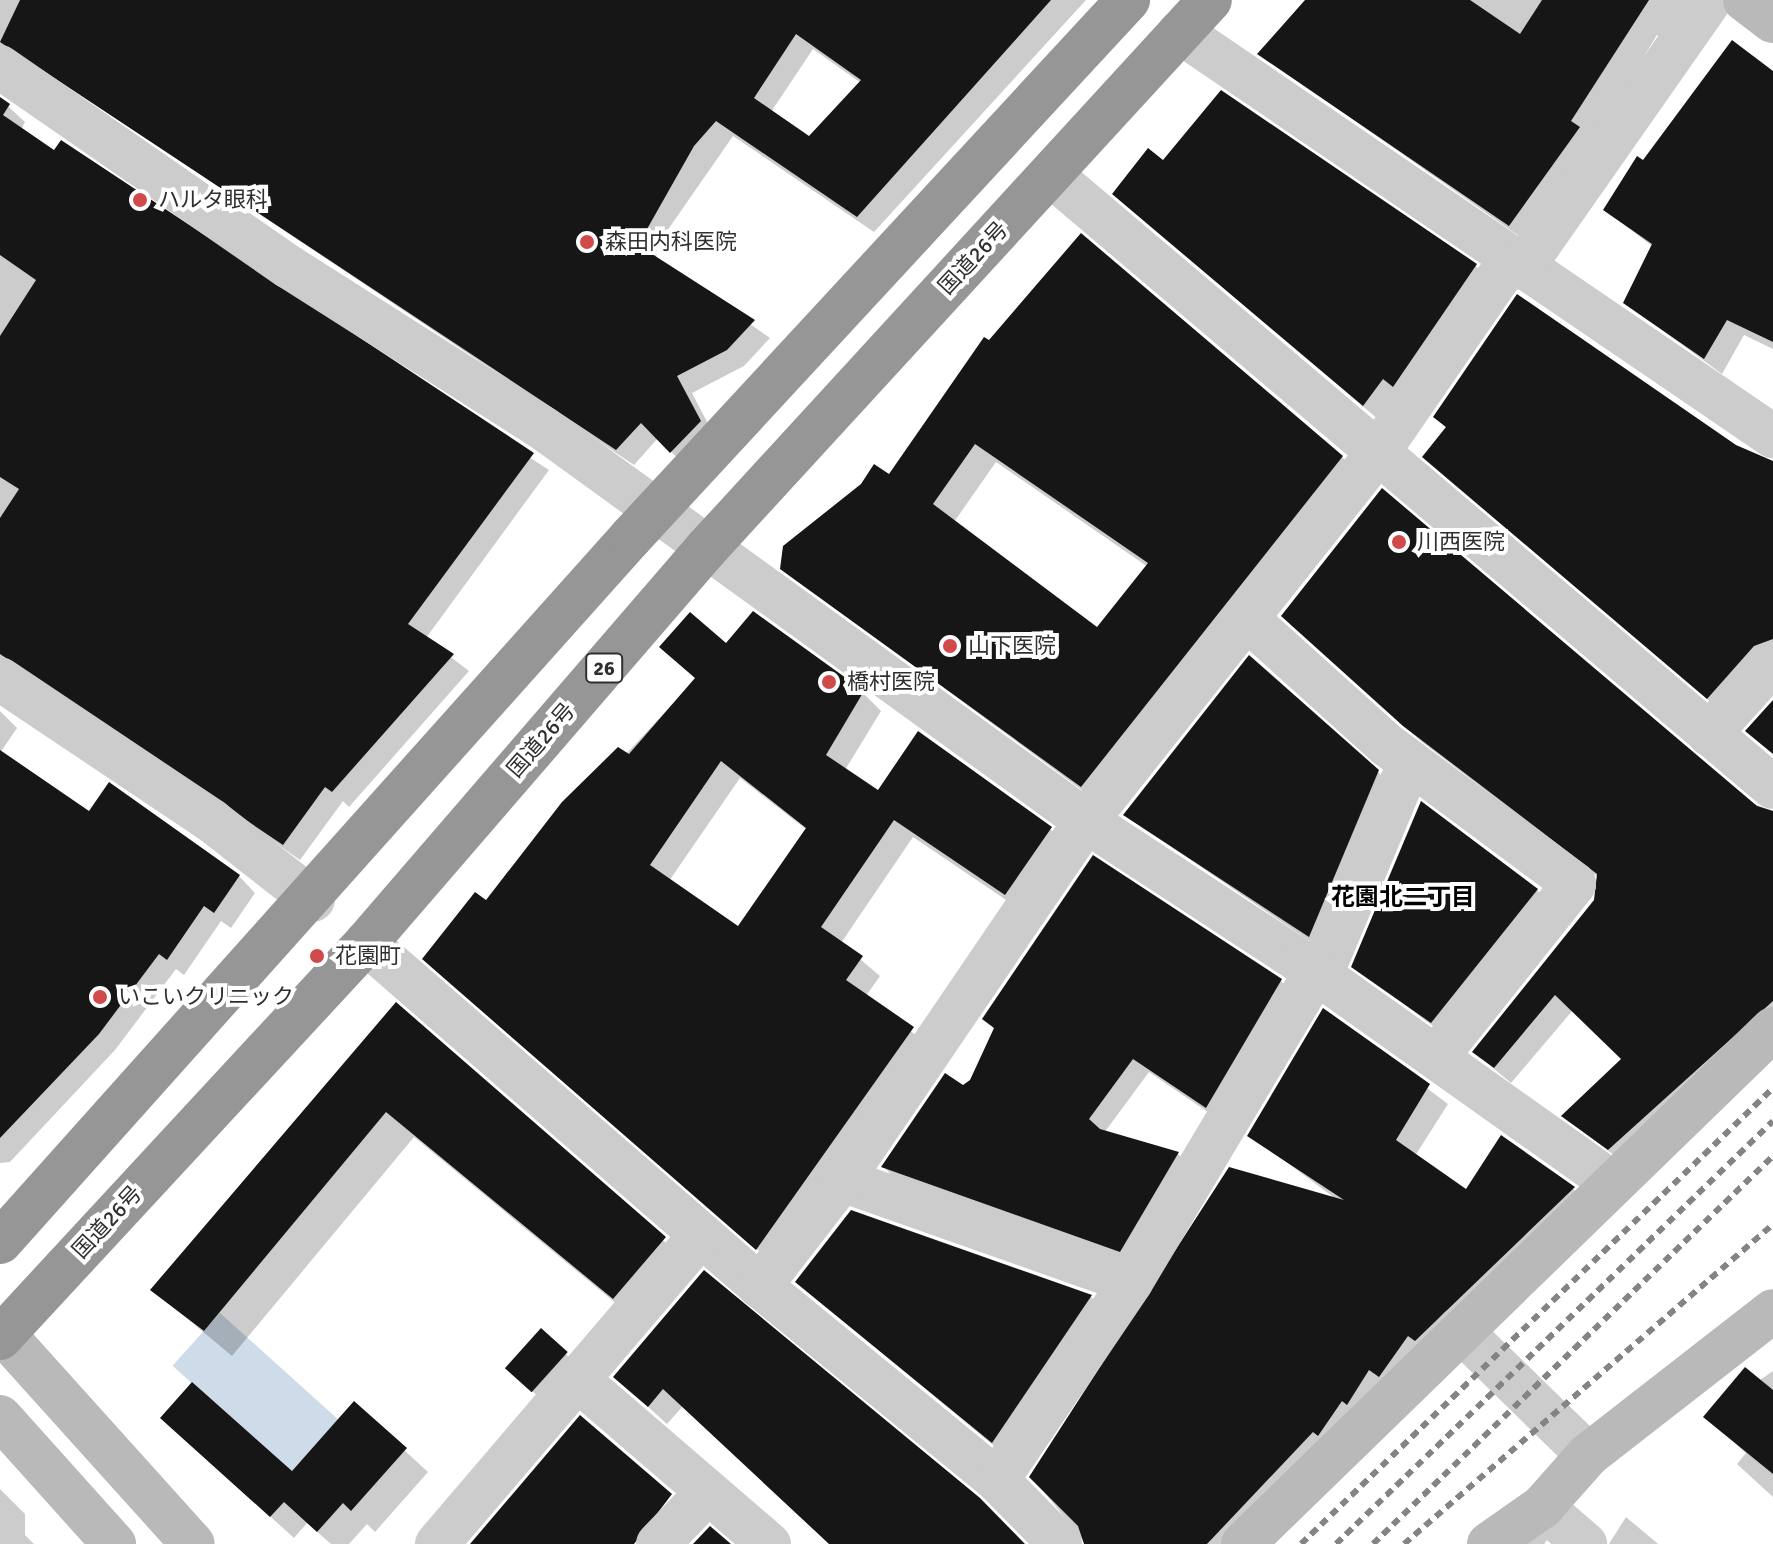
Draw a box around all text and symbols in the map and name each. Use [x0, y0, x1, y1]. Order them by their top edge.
place label: ハルタ眼科 [158, 187, 268, 213]
marker: ハルタ眼科 [129, 189, 151, 211]
street label: 国道26号 [933, 216, 1013, 300]
place label: 森田内科医院 [605, 229, 737, 255]
marker: 森田内科医院 [576, 231, 598, 253]
place label: 川西医院 [1417, 529, 1505, 555]
marker: 川西医院 [1388, 531, 1410, 553]
place label: 山下医院 [968, 633, 1056, 659]
marker: 山下医院 [939, 635, 961, 657]
road number: 26 [584, 652, 624, 684]
place label: 橋村医院 [847, 669, 935, 695]
marker: 橋村医院 [818, 671, 840, 693]
street label: 国道26号 [502, 697, 580, 783]
district label: 花園北二丁目 [1331, 884, 1475, 912]
place label: 花園町 [335, 943, 401, 969]
marker: 花園町 [306, 945, 328, 967]
place label: いこいクリニック [118, 984, 294, 1010]
marker: いこいクリニック [89, 986, 111, 1008]
street label: 国道26号 [67, 1180, 147, 1264]

